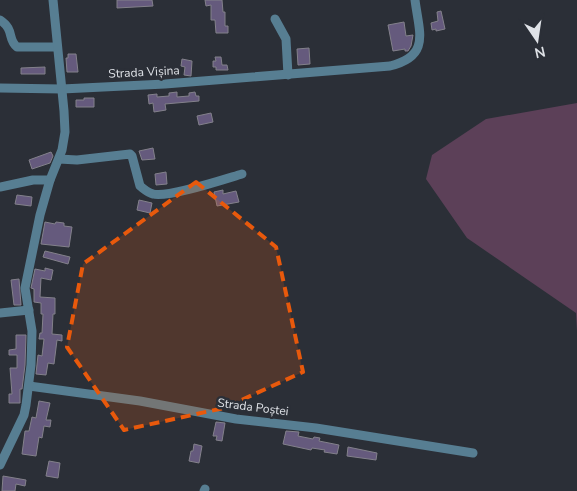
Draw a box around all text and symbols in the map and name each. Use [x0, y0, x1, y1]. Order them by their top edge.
north arrow [512, 15, 562, 65]
text: N [533, 42, 547, 63]
street label: Strada Vișina [108, 62, 180, 82]
street label: Strada Poștei [216, 395, 290, 419]

